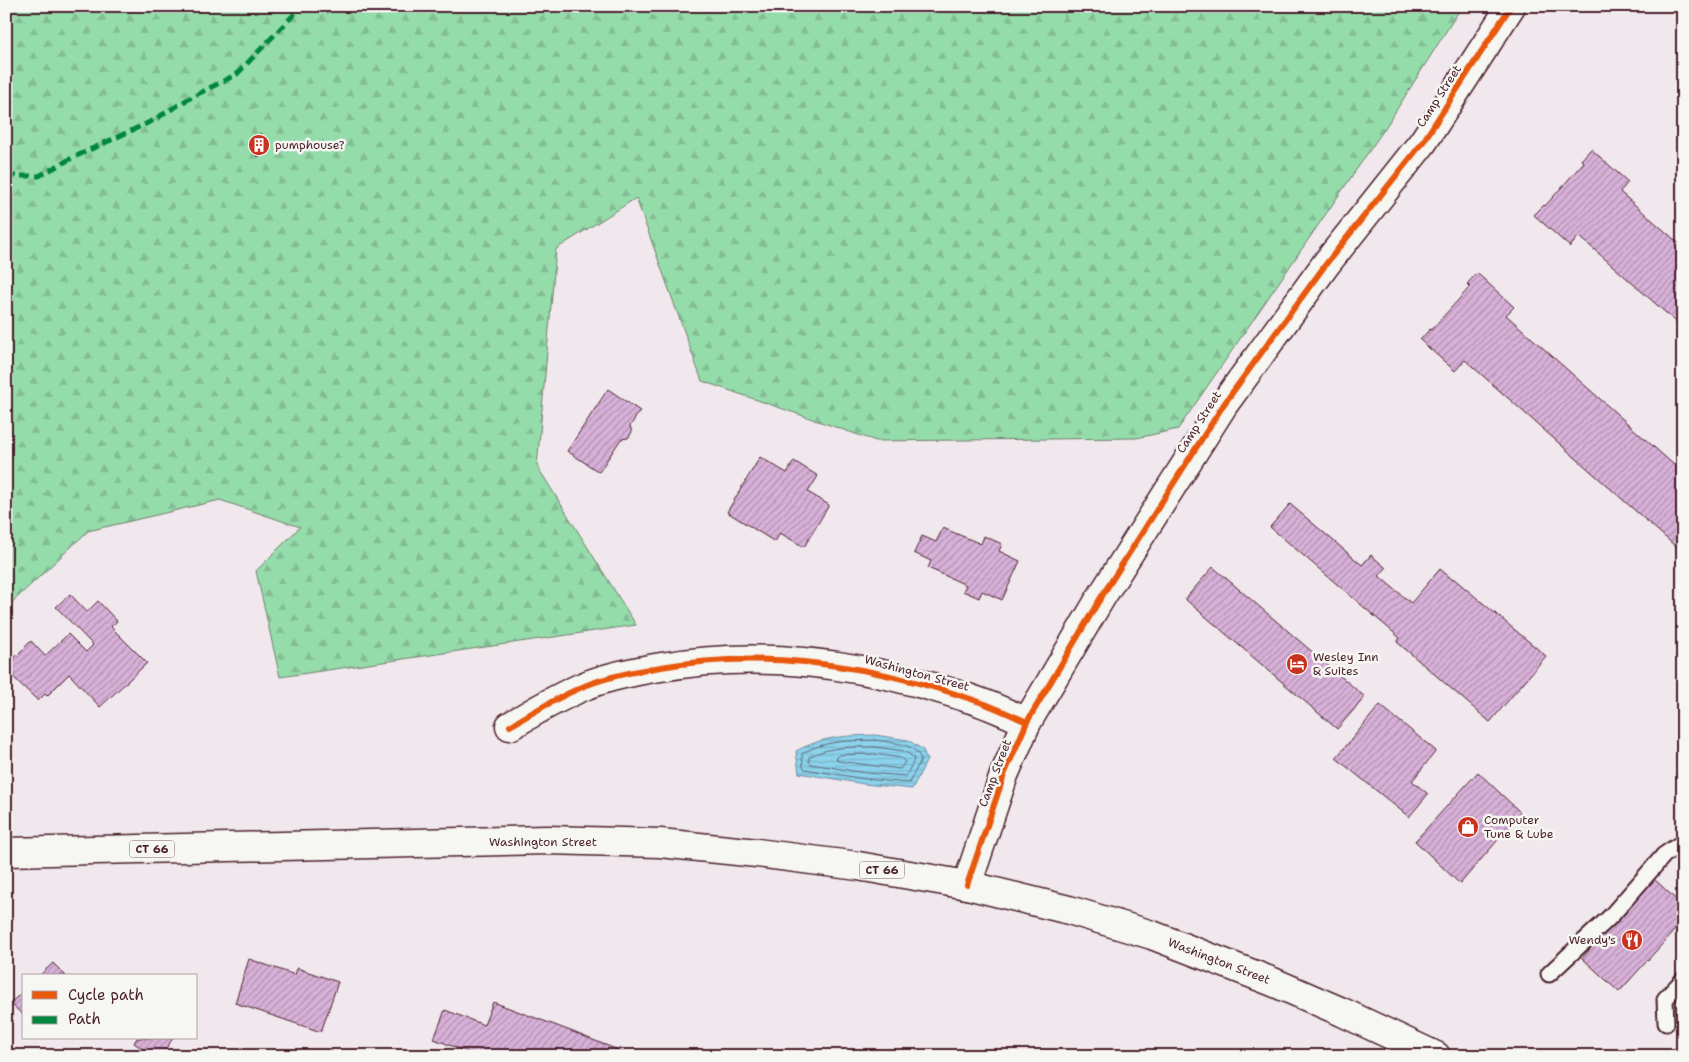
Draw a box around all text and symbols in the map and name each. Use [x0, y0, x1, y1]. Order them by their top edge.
street label: Camp Street [1413, 62, 1465, 130]
building icon: pumphouse? [247, 133, 271, 157]
place label: pumphouse? [275, 137, 345, 153]
street label: Camp Street [1173, 388, 1225, 456]
place label: Wesley Inn & Suites [1313, 649, 1379, 679]
street label: Washington Street [863, 651, 971, 695]
hotel icon: Wesley Inn & Suites [1285, 652, 1309, 676]
street label: Camp Street [975, 737, 1015, 809]
place label: Computer Tune & Lube [1484, 812, 1554, 842]
shop icon: Computer Tune & Lube [1456, 815, 1480, 839]
street label: Washington Street [489, 834, 597, 850]
road number: CT 66 [130, 841, 174, 858]
road number: CT 66 [860, 862, 904, 878]
restaurant icon: Wendy's [1620, 928, 1644, 952]
place label: Wendy's [1569, 932, 1616, 948]
street label: Washington Street [1166, 934, 1272, 988]
legend [22, 974, 198, 1040]
text: Cycle path [68, 985, 144, 1005]
text: Path [68, 1009, 101, 1029]

